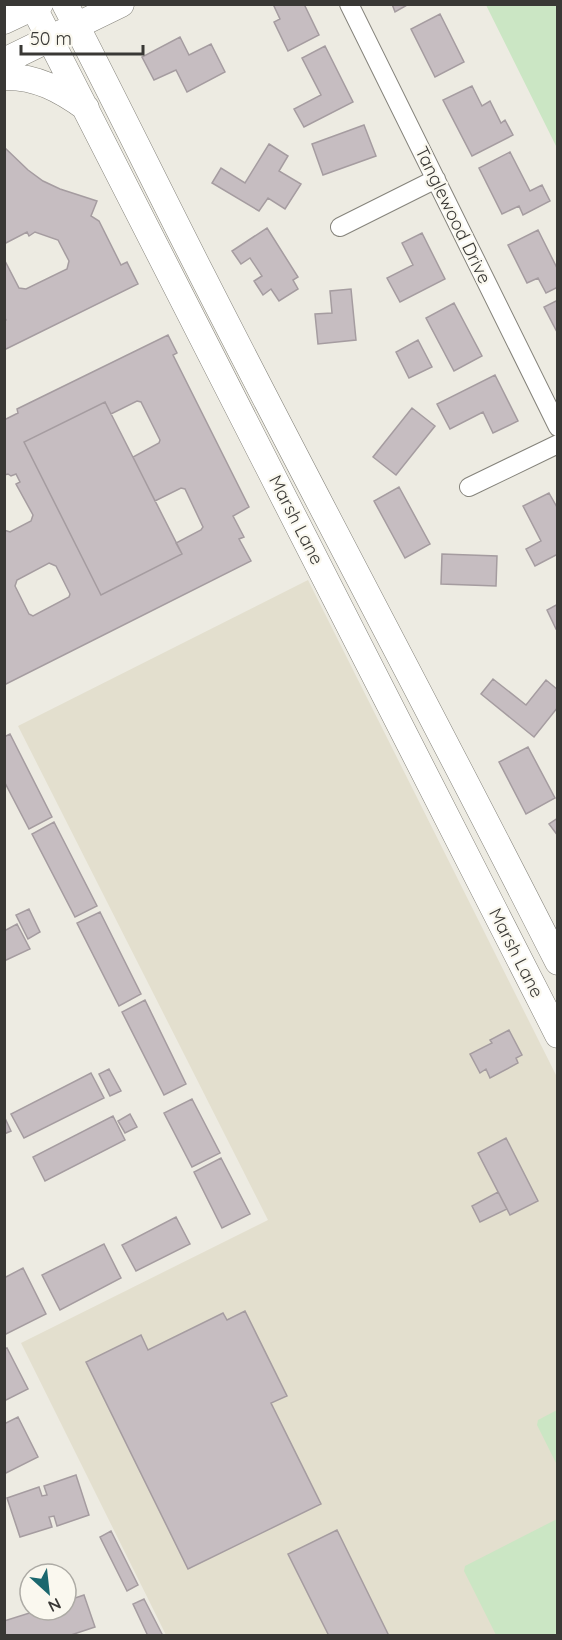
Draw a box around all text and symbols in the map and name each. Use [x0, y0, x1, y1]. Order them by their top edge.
scale bar [21, 18, 142, 56]
text: 50 m [30, 27, 72, 50]
street label: Tanglewood Drive [410, 142, 497, 287]
street label: Marsh Lane [264, 471, 329, 568]
street label: Marsh Lane [484, 904, 549, 1001]
north arrow [18, 1562, 78, 1622]
text: N [45, 1594, 65, 1617]

